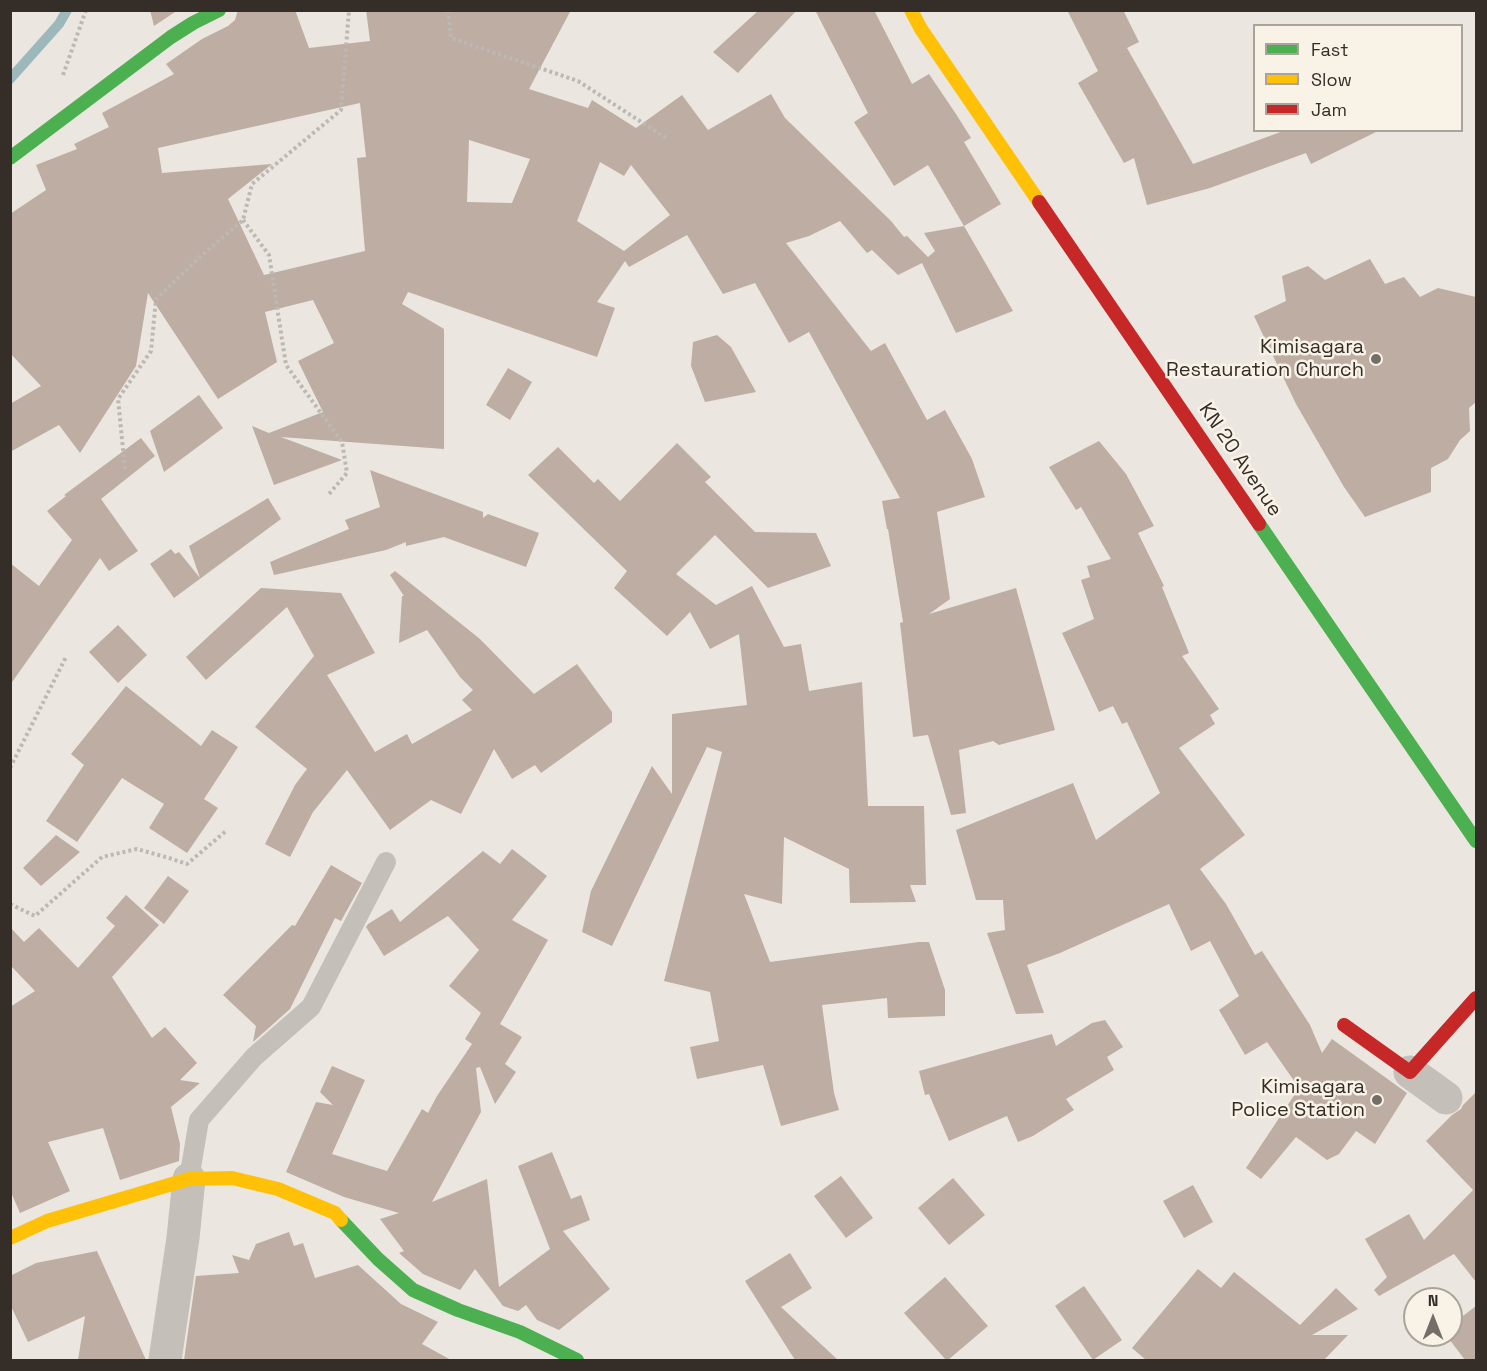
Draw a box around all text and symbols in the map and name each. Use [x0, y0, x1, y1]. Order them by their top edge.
legend [1253, 24, 1463, 132]
text: Fast [1311, 38, 1348, 61]
text: Slow [1311, 68, 1352, 91]
text: Jam [1311, 98, 1347, 121]
place label: Kimisagara Restauration Church [1166, 336, 1364, 383]
marker: Kimisagara Restauration Church [1369, 352, 1383, 366]
street label: KN 20 Avenue [1193, 399, 1287, 521]
place label: Kimisagara Police Station [1231, 1076, 1365, 1123]
marker: Kimisagara Police Station [1370, 1093, 1384, 1107]
north arrow [1403, 1287, 1463, 1347]
text: N [1428, 1290, 1438, 1311]

